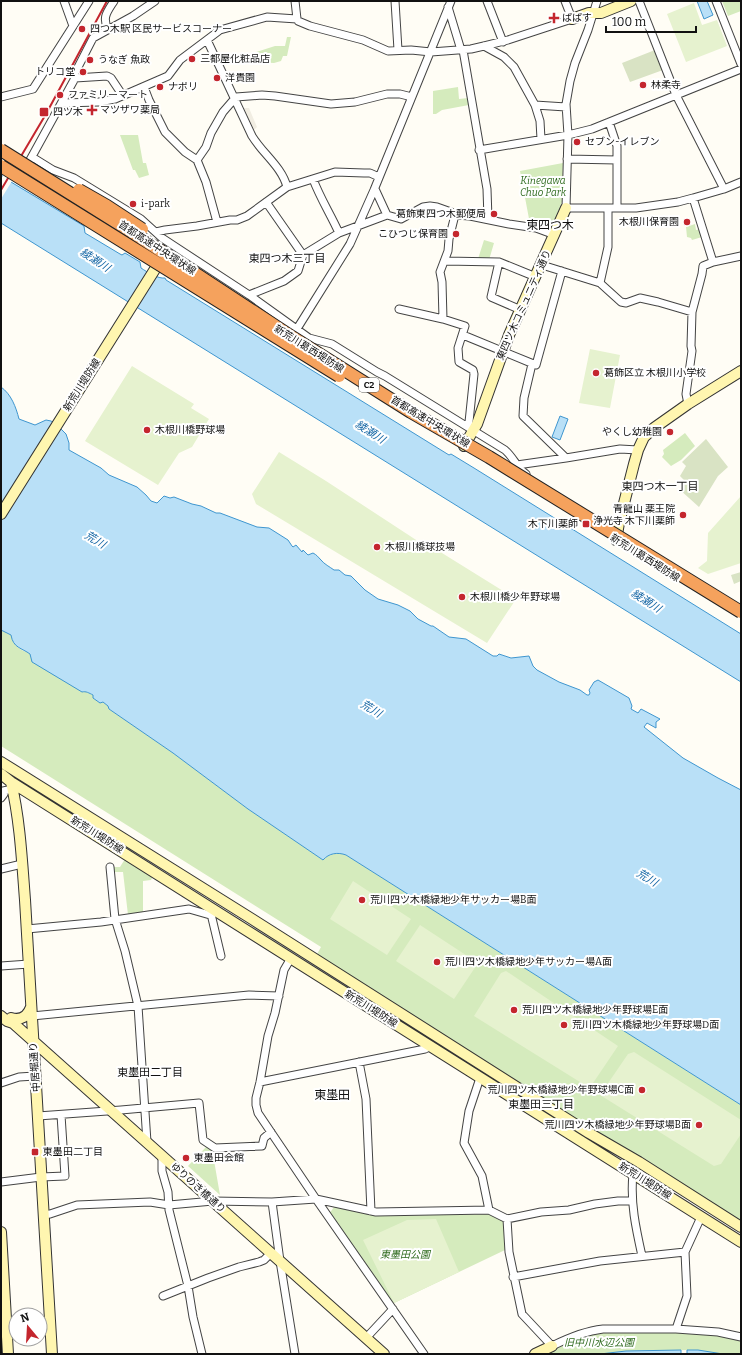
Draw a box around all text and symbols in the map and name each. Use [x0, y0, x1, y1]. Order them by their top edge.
scale bar [606, 8, 696, 34]
place label: ぱぱす [562, 12, 592, 24]
marker: ぱぱす [549, 13, 559, 23]
text: 100 m [612, 15, 647, 29]
place label: 四つ木駅 区民サービスコーナー [90, 23, 232, 35]
marker: 四つ木駅 区民サービスコーナー [77, 24, 87, 34]
place label: 三都屋化粧品店 [200, 53, 270, 65]
place label: うなぎ 魚政 [98, 54, 150, 66]
marker: 三都屋化粧品店 [187, 54, 197, 64]
marker: うなぎ 魚政 [85, 55, 95, 65]
place label: トリコ堂 [35, 66, 75, 78]
marker: トリコ堂 [78, 67, 88, 77]
place label: 洋貴園 [225, 72, 255, 84]
marker: 洋貴園 [212, 73, 222, 83]
place label: 林柔寺 [651, 79, 681, 91]
marker: 林柔寺 [638, 80, 648, 90]
place label: ナポリ [168, 81, 198, 93]
marker: ナポリ [155, 82, 165, 92]
place label: ファミリーマート [68, 89, 148, 101]
marker: ファミリーマート [55, 90, 65, 100]
place label: マツザワ薬局 [100, 104, 160, 116]
marker: マツザワ薬局 [87, 105, 97, 115]
marker: 四ツ木 [38, 106, 50, 118]
place label: 四ツ木 [53, 106, 83, 118]
place label: セブン-イレブン [585, 136, 660, 148]
marker: セブン-イレブン [572, 137, 582, 147]
park label: Kinegawa Chuo Park [520, 175, 567, 199]
place label: i-park [141, 198, 170, 210]
marker: i-park [128, 199, 138, 209]
place label: 葛飾東四つ木郵便局 [396, 208, 486, 220]
marker: 葛飾東四つ木郵便局 [489, 209, 499, 219]
place label: 木根川保育園 [619, 216, 679, 228]
marker: 木根川保育園 [682, 217, 692, 227]
street label: 首都高速中央環状線 [116, 218, 198, 278]
district label: 東四つ木 [526, 218, 574, 232]
place label: こひつじ保育園 [378, 228, 448, 240]
marker: こひつじ保育園 [451, 229, 461, 239]
water label: 綾瀬川 [78, 246, 113, 275]
street label: 東四ツ木コミュニティ通り [494, 248, 554, 362]
district label: 東四つ木三丁目 [249, 252, 326, 265]
street label: 新荒川葛西堤防線 [272, 323, 346, 375]
street label: 新荒川堤防線 [61, 356, 103, 414]
place label: 葛飾区立 木根川小学校 [604, 367, 706, 379]
marker: 葛飾区立 木根川小学校 [591, 368, 601, 378]
road number: C2 [359, 378, 379, 392]
street label: 首都高速中央環状線 [388, 394, 472, 450]
water label: 綾瀬川 [353, 418, 388, 447]
place label: 木根川橋野球場 [155, 424, 225, 436]
marker: 木根川橋野球場 [142, 425, 152, 435]
place label: やくし幼稚園 [602, 426, 662, 438]
marker: やくし幼稚園 [665, 427, 675, 437]
district label: 東四つ木一丁目 [622, 480, 699, 493]
place label: 青龍山 薬王院 浄光寺 木下川薬師 [593, 503, 675, 527]
marker: 青龍山 薬王院 浄光寺 木下川薬師 [678, 510, 688, 520]
place label: 木下川薬師 [528, 518, 578, 530]
marker: 木下川薬師 [581, 519, 591, 529]
water label: 荒川 [82, 529, 109, 552]
street label: 新荒川葛西堤防線 [608, 532, 682, 584]
place label: 木根川橋球技場 [385, 541, 455, 553]
marker: 木根川橋球技場 [372, 542, 382, 552]
water label: 綾瀬川 [629, 587, 664, 616]
place label: 木根川橋少年野球場 [470, 591, 560, 603]
marker: 木根川橋少年野球場 [457, 592, 467, 602]
water label: 荒川 [358, 698, 385, 721]
street label: 新荒川堤防線 [68, 814, 126, 856]
water label: 荒川 [634, 867, 661, 890]
place label: 荒川四ツ木橋緑地少年サッカー場B面 [370, 894, 536, 906]
marker: 荒川四ツ木橋緑地少年サッカー場B面 [357, 895, 367, 905]
place label: 荒川四ツ木橋緑地少年サッカー場A面 [445, 956, 612, 968]
marker: 荒川四ツ木橋緑地少年サッカー場A面 [432, 957, 442, 967]
street label: 新荒川堤防線 [342, 988, 400, 1030]
place label: 荒川四ツ木橋緑地少年野球場E面 [522, 1004, 668, 1016]
marker: 荒川四ツ木橋緑地少年野球場E面 [509, 1005, 519, 1015]
place label: 荒川四ツ木橋緑地少年野球場D面 [572, 1019, 719, 1031]
marker: 荒川四ツ木橋緑地少年野球場D面 [559, 1020, 569, 1030]
street label: 中居堀通り [27, 1042, 43, 1092]
district label: 東墨田二丁目 [117, 1066, 183, 1079]
place label: 荒川四ツ木橋緑地少年野球場C面 [488, 1084, 634, 1096]
marker: 荒川四ツ木橋緑地少年野球場C面 [637, 1085, 647, 1095]
district label: 東墨田 [314, 1088, 350, 1102]
district label: 東墨田三丁目 [508, 1098, 574, 1111]
place label: 荒川四ツ木橋緑地少年野球場B面 [545, 1119, 691, 1131]
marker: 荒川四ツ木橋緑地少年野球場B面 [694, 1120, 704, 1130]
place label: 東墨田二丁目 [43, 1146, 103, 1158]
marker: 東墨田二丁目 [30, 1147, 40, 1157]
place label: 東墨田会館 [194, 1152, 244, 1164]
marker: 東墨田会館 [181, 1153, 191, 1163]
street label: ゆりのき橋通り [168, 1160, 228, 1216]
street label: 新荒川堤防線 [616, 1160, 674, 1202]
park label: 東墨田公園 [380, 1249, 432, 1261]
north arrow [8, 1307, 48, 1347]
text: N [19, 1310, 32, 1325]
park label: 旧中川水辺公園 [564, 1337, 636, 1349]

